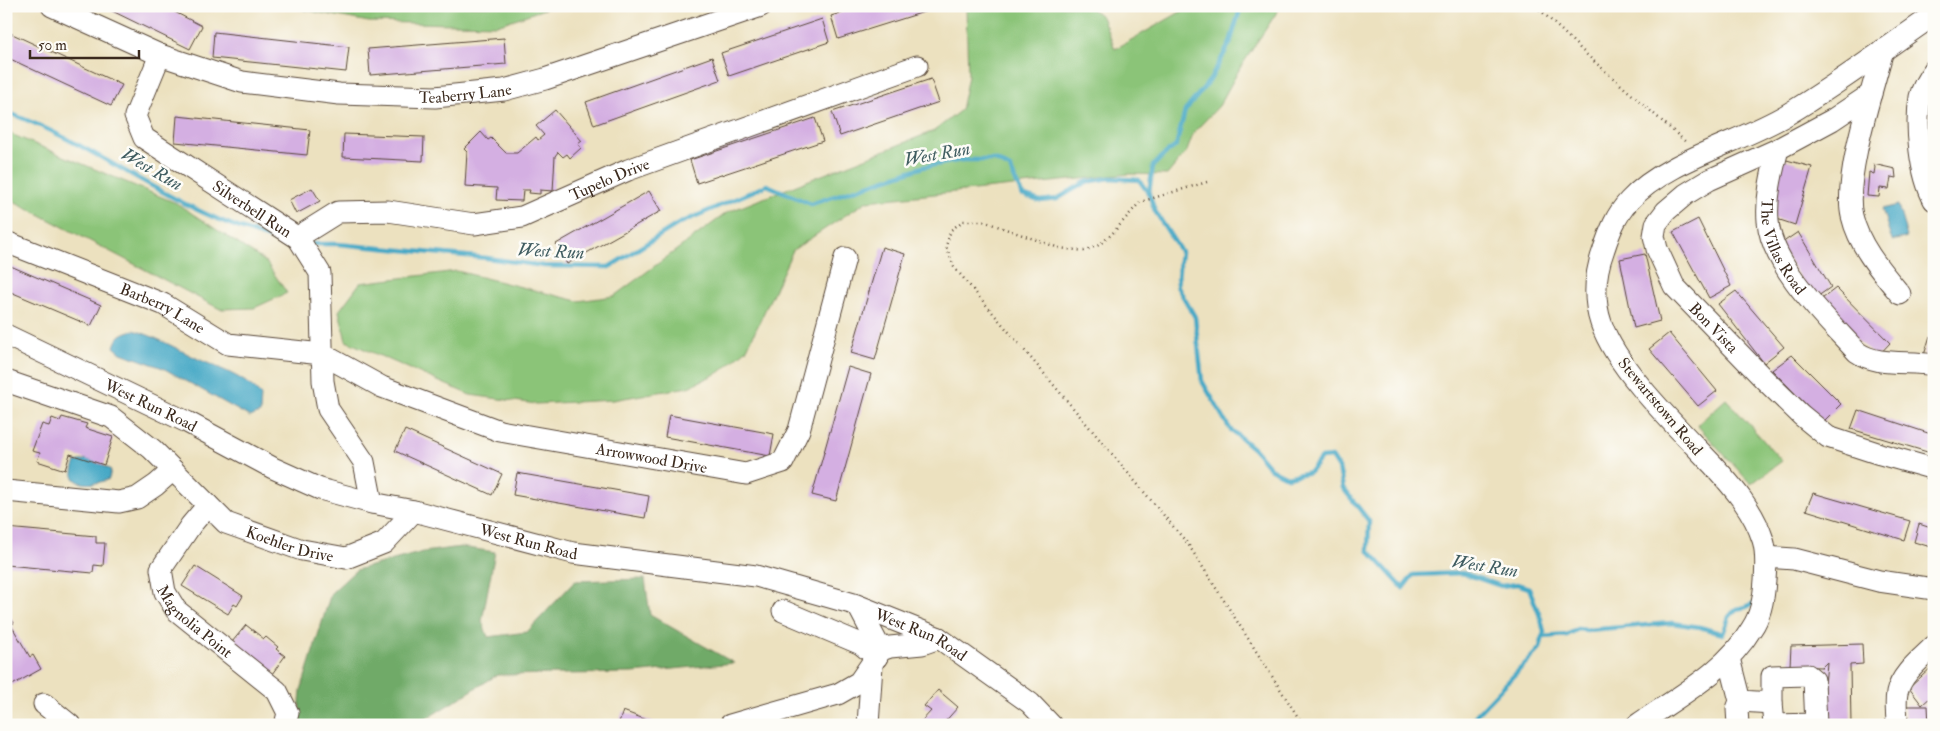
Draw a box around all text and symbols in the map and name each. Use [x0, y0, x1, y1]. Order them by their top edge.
scale bar [30, 28, 139, 60]
text: 50 m [38, 36, 67, 55]
street label: Teaberry Lane [418, 79, 514, 108]
water label: West Run [902, 137, 972, 172]
water label: West Run [117, 143, 186, 196]
street label: Tupelo Drive [567, 154, 653, 206]
street label: Silverbell Run [208, 176, 295, 242]
street label: The Villas Road [1756, 198, 1810, 299]
water label: West Run [517, 238, 585, 265]
street label: Barberry Lane [117, 279, 209, 339]
street label: Bon Vista [1684, 299, 1743, 358]
street label: Stewartstown Road [1614, 354, 1707, 460]
street label: West Run Road [100, 374, 200, 437]
street label: Arrowwood Drive [593, 439, 709, 478]
street label: West Run Road [476, 520, 578, 564]
street label: Koehler Drive [243, 522, 335, 567]
water label: West Run [1450, 550, 1520, 583]
street label: Magnolia Point [152, 581, 236, 662]
street label: West Run Road [871, 604, 971, 666]

